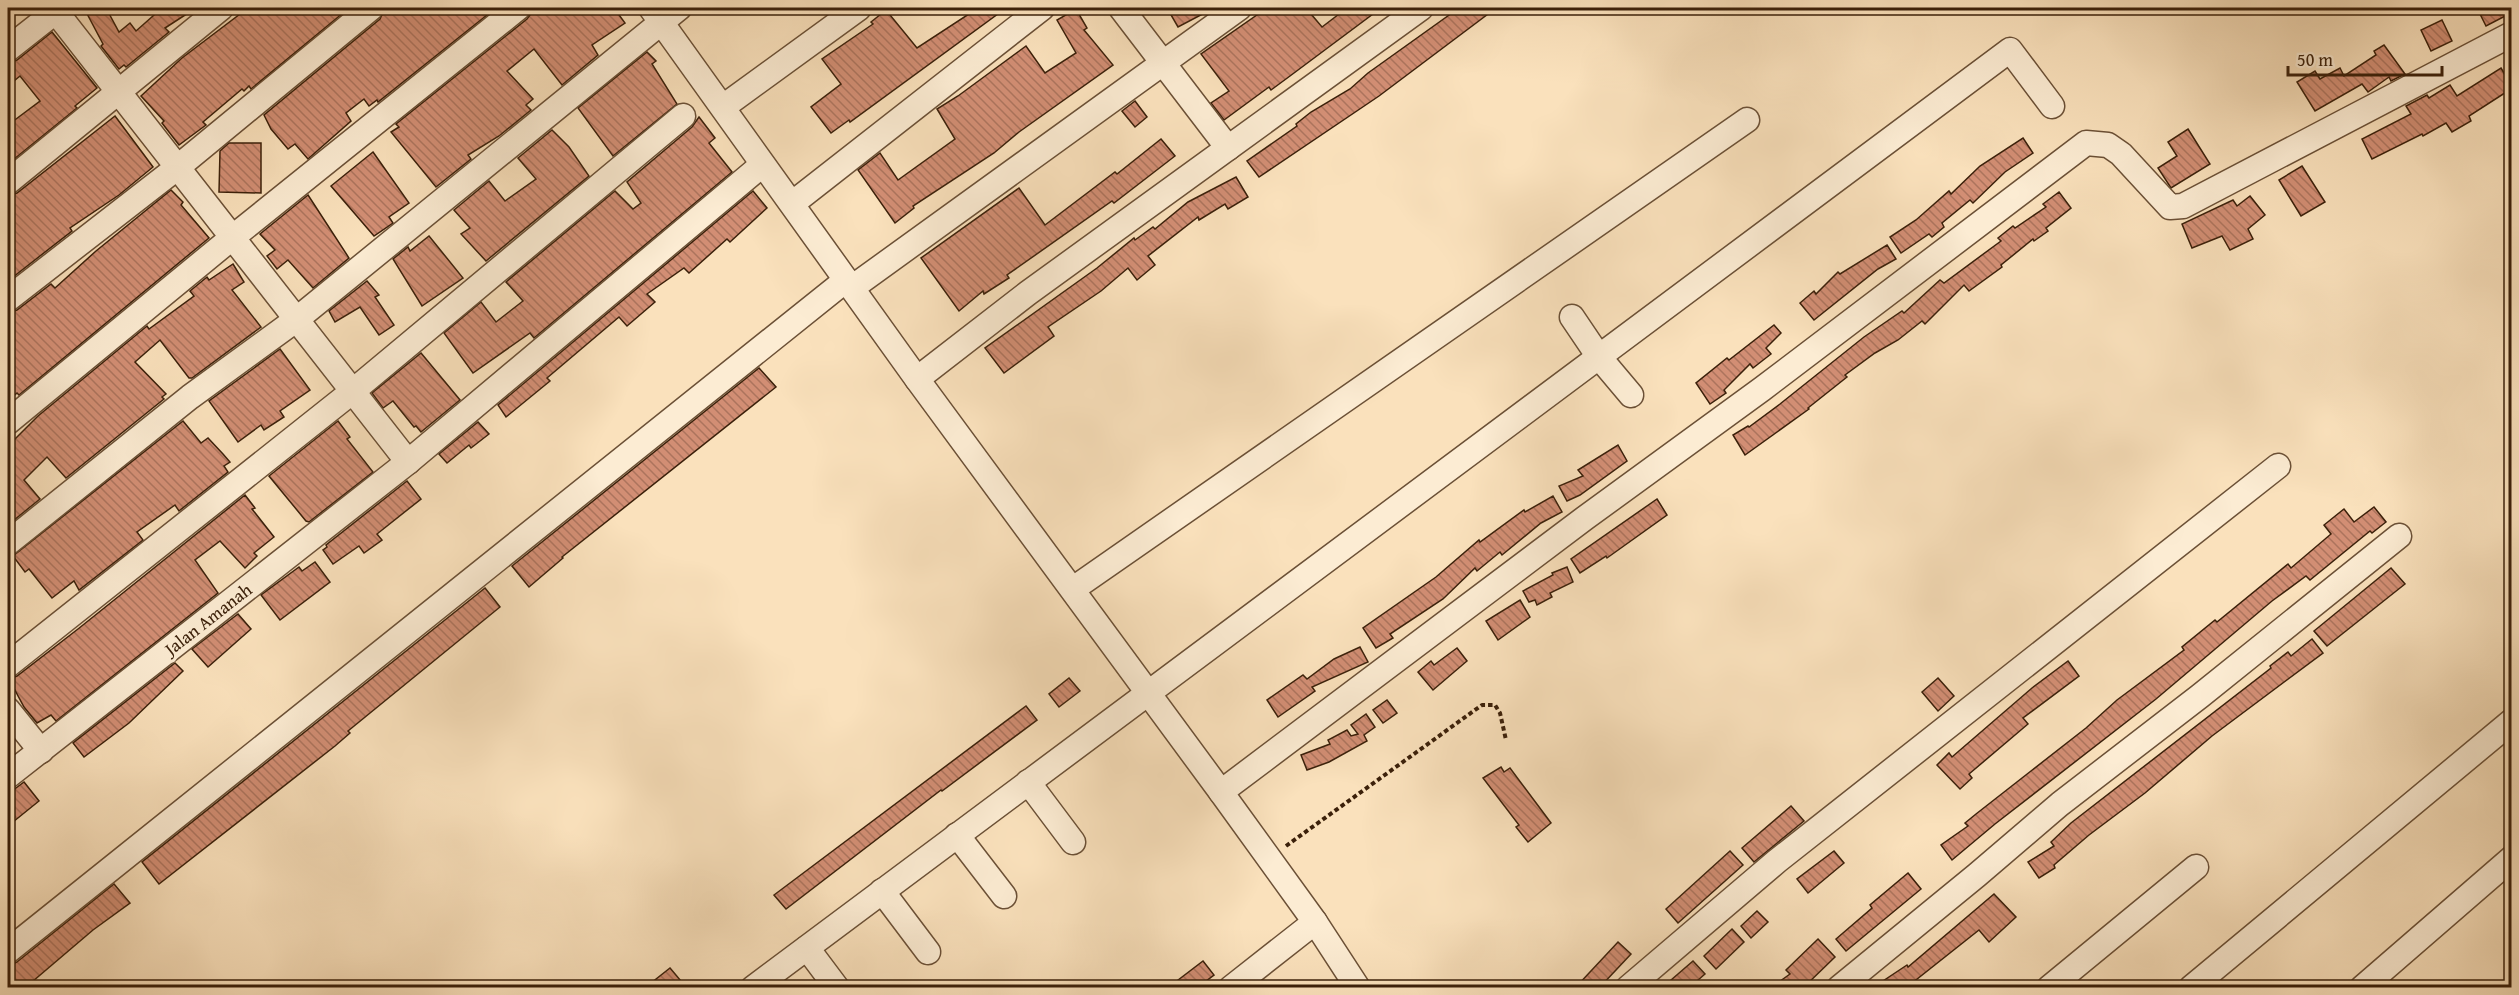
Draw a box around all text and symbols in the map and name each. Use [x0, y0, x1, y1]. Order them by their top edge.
scale bar [2288, 39, 2442, 77]
text: 50 m [2297, 46, 2333, 73]
street label: Jalan Amanah [157, 576, 258, 663]

